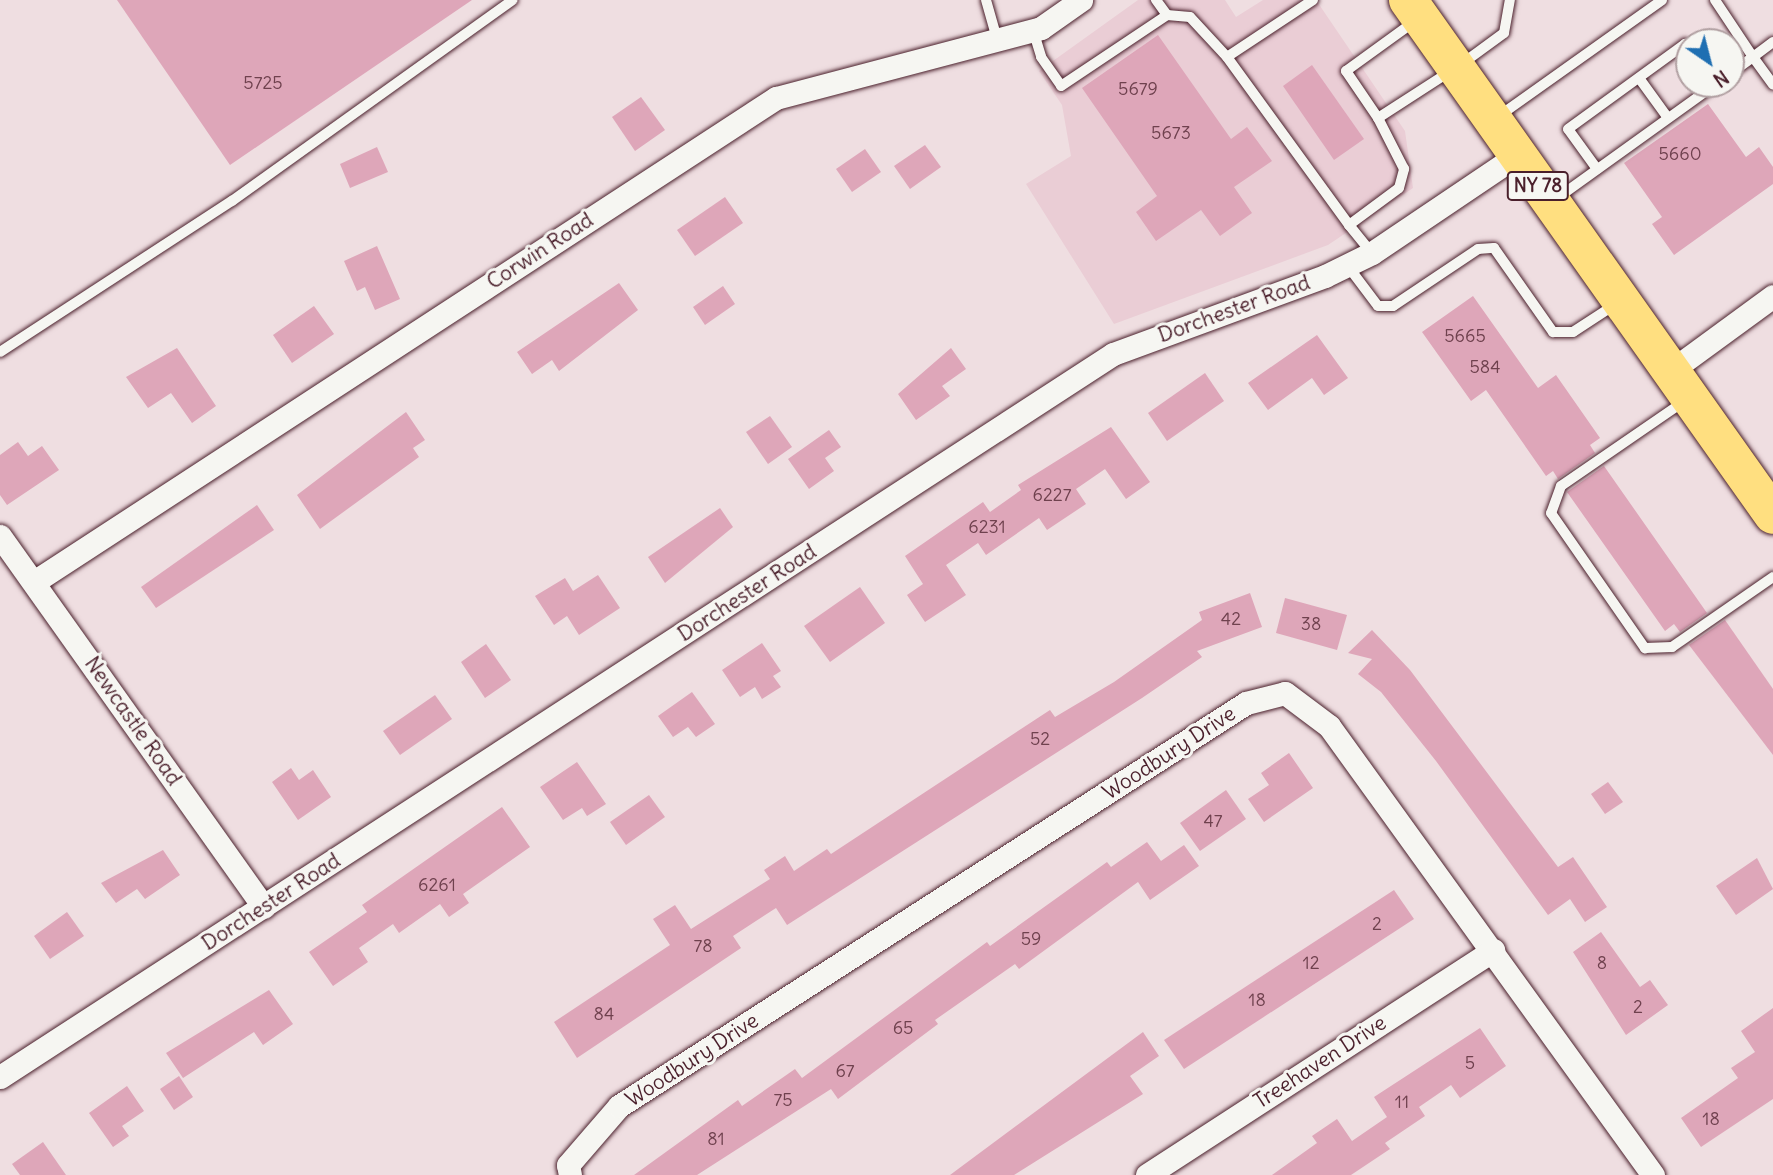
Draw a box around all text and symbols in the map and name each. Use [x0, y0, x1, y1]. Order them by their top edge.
north arrow [1675, 28, 1745, 98]
text: N [1709, 65, 1733, 92]
house number: 5725 [243, 72, 283, 94]
house number: 5679 [1118, 78, 1158, 100]
house number: 5673 [1151, 122, 1191, 144]
house number: 5660 [1659, 143, 1701, 165]
road number: NY 78 [1506, 170, 1570, 202]
street label: Corwin Road [482, 207, 598, 295]
street label: Dorchester Road [1155, 270, 1313, 348]
house number: 5665 [1444, 325, 1486, 347]
house number: 584 [1469, 356, 1501, 378]
house number: 6227 [1033, 484, 1071, 506]
house number: 6231 [968, 516, 1006, 538]
street label: Dorchester Road [673, 539, 821, 647]
house number: 42 [1221, 608, 1241, 630]
house number: 38 [1301, 613, 1321, 635]
street label: Newcastle Road [79, 652, 187, 790]
street label: Woodbury Drive [1098, 701, 1240, 805]
house number: 52 [1030, 728, 1050, 750]
house number: 47 [1203, 810, 1223, 832]
street label: Dorchester Road [197, 848, 345, 956]
house number: 6261 [418, 874, 456, 896]
house number: 2 [1372, 913, 1382, 935]
house number: 59 [1021, 928, 1041, 950]
house number: 78 [693, 935, 713, 957]
house number: 12 [1302, 952, 1320, 974]
house number: 8 [1597, 952, 1607, 974]
house number: 18 [1248, 989, 1266, 1011]
house number: 2 [1633, 996, 1643, 1018]
house number: 84 [594, 1003, 614, 1025]
street label: Woodbury Drive [621, 1008, 763, 1112]
street label: Treehaven Drive [1249, 1010, 1391, 1114]
house number: 65 [893, 1017, 913, 1039]
house number: 5 [1465, 1052, 1475, 1074]
house number: 67 [835, 1060, 855, 1082]
house number: 75 [773, 1089, 793, 1111]
house number: 11 [1395, 1091, 1409, 1113]
house number: 18 [1702, 1108, 1720, 1130]
house number: 81 [707, 1128, 725, 1150]

